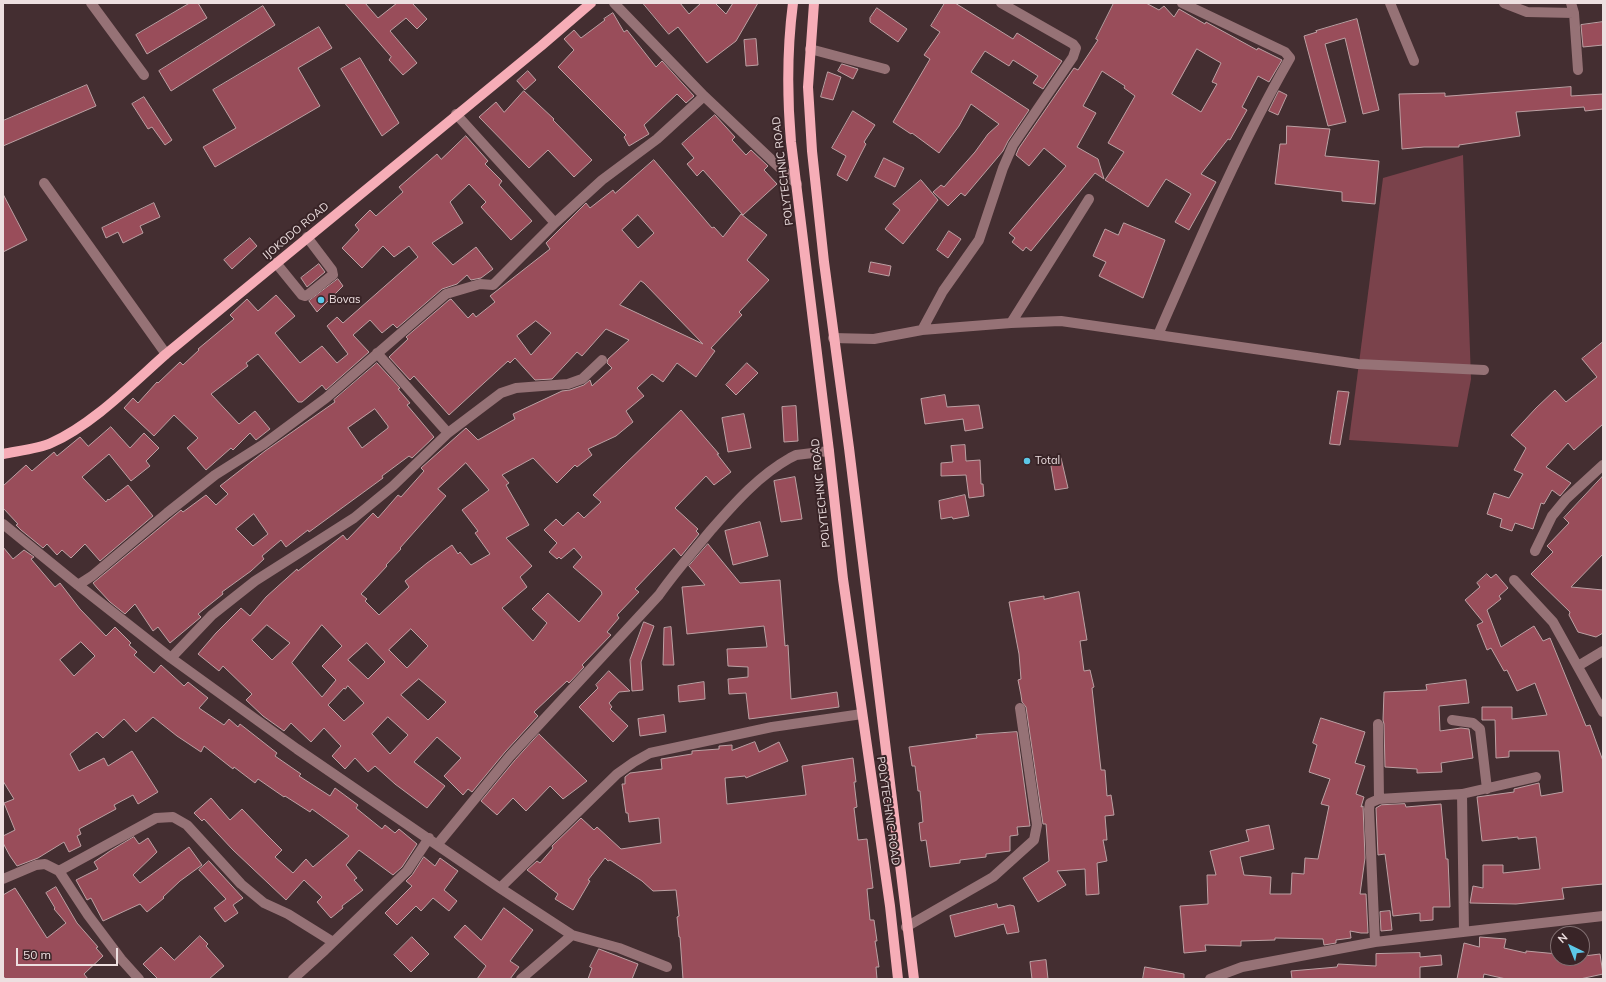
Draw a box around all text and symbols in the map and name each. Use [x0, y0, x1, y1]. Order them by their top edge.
street label: POLYTECHNIC ROAD [770, 116, 796, 226]
street label: IJOKODO ROAD [260, 200, 332, 262]
place label: Bovas [329, 293, 360, 307]
marker: Bovas [316, 295, 326, 305]
street label: POLYTECHNIC ROAD [809, 438, 833, 548]
place label: Total [1035, 454, 1060, 468]
marker: Total [1022, 456, 1032, 466]
street label: POLYTECHNIC ROAD [874, 756, 902, 866]
north arrow [1550, 926, 1590, 966]
text: N [1555, 930, 1570, 946]
scale bar [18, 940, 120, 966]
text: 50 m [23, 947, 51, 962]

